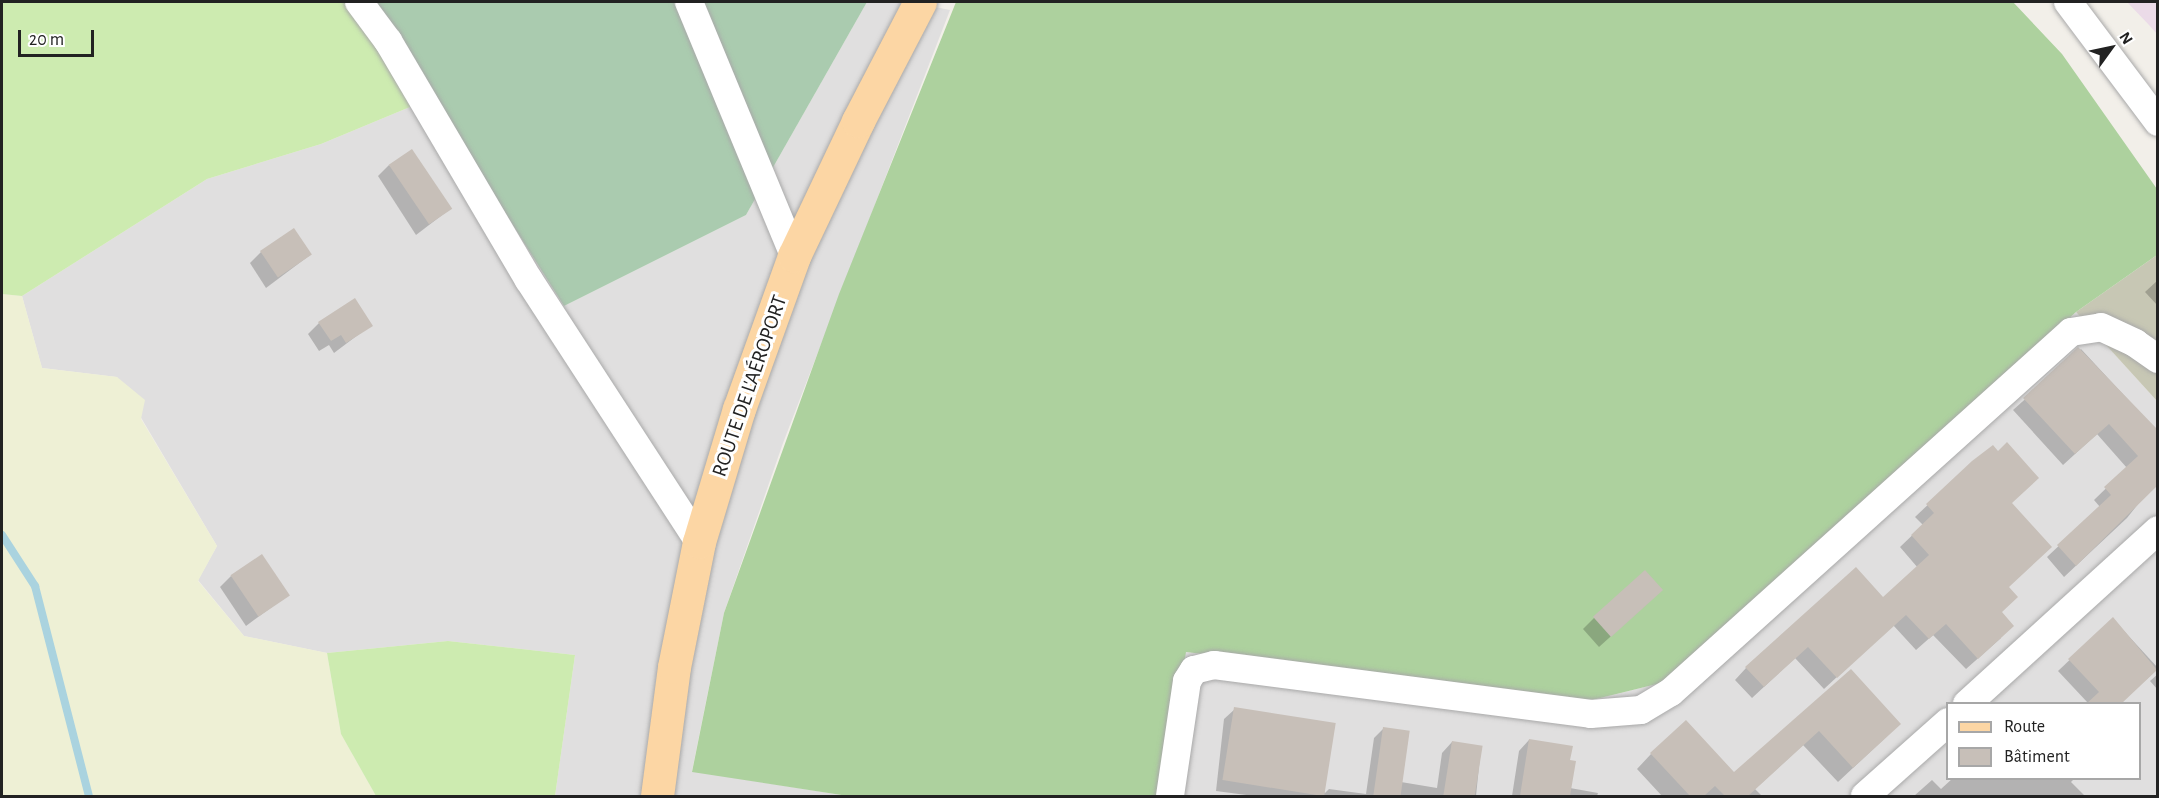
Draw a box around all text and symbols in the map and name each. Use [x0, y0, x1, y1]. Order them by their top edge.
scale bar [21, 18, 98, 56]
north arrow [2081, 18, 2141, 78]
text: N [2116, 29, 2136, 47]
text: 20 m [29, 31, 64, 49]
street label: ROUTE DE L'AÉROPORT [707, 292, 793, 480]
legend [1946, 702, 2141, 780]
text: Route [2004, 718, 2045, 736]
text: Bâtiment [2004, 748, 2070, 766]

